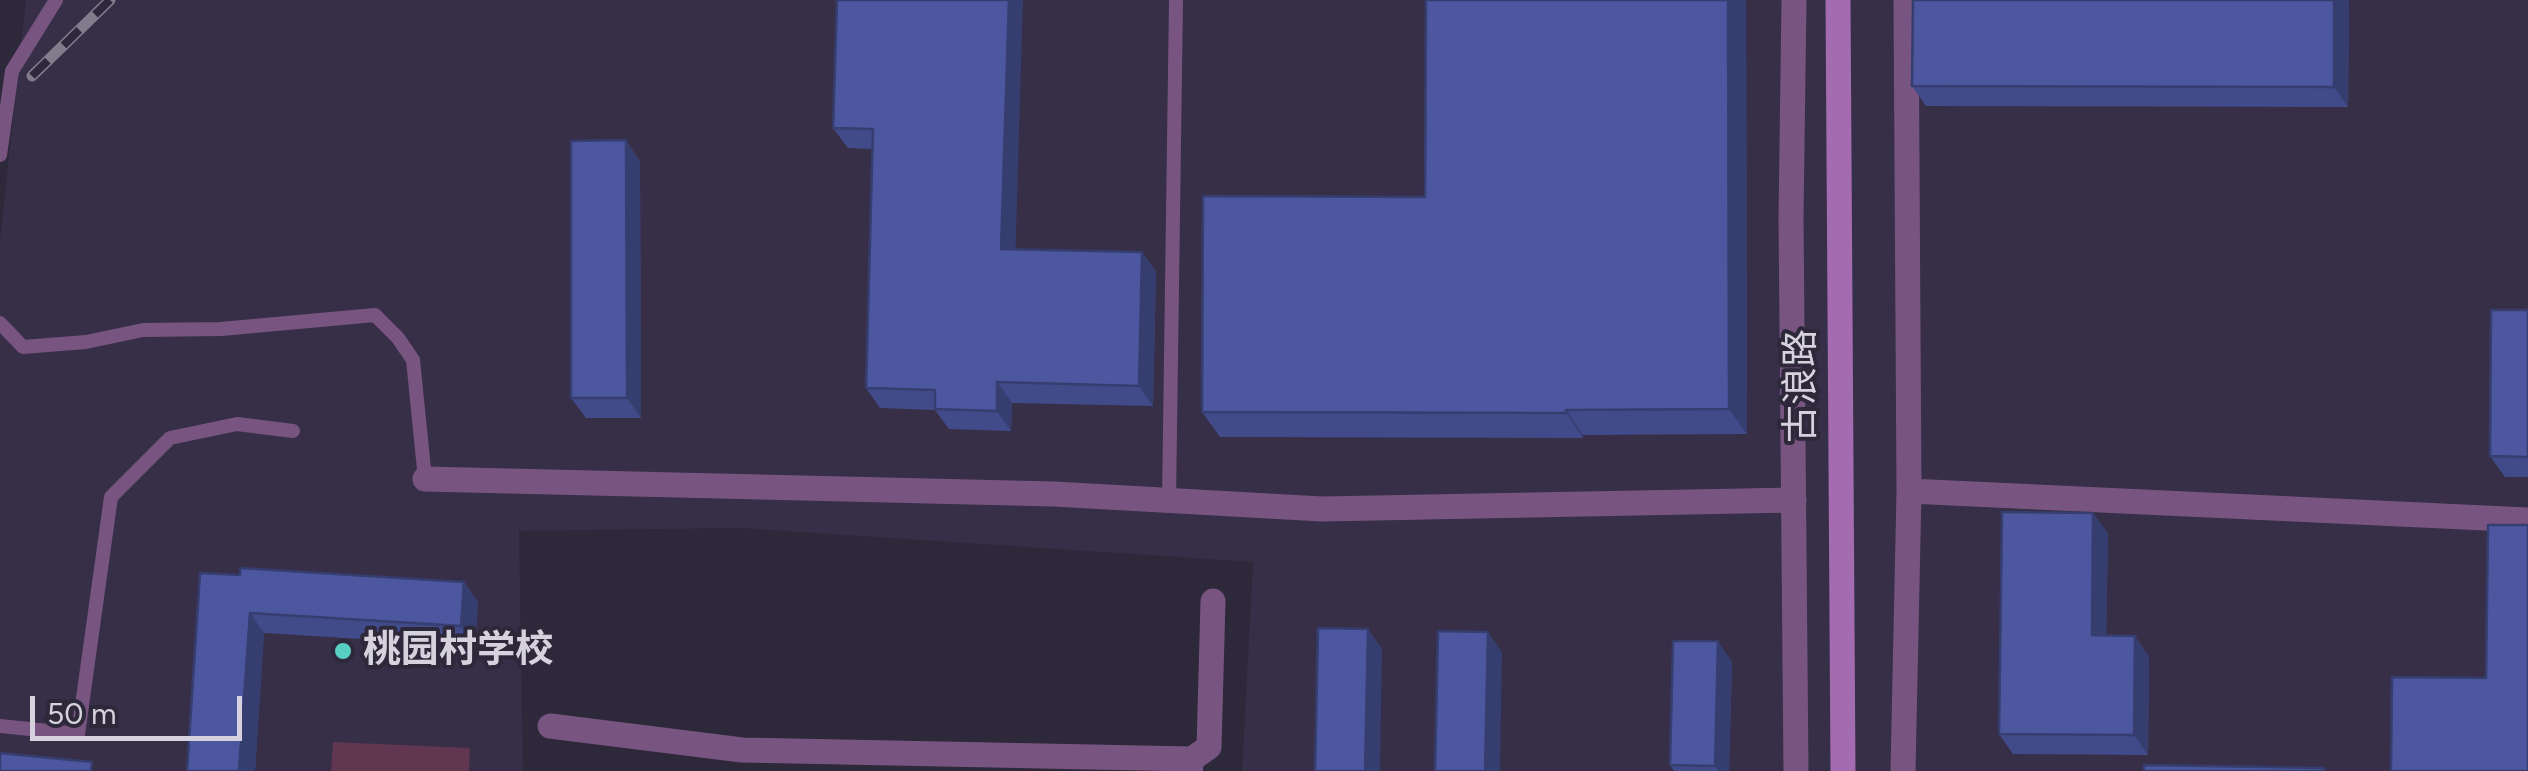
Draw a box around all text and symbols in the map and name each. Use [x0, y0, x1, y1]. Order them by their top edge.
street label: 古浪路 [1779, 329, 1825, 443]
place label: 桃园村学校 [363, 628, 553, 674]
marker: 桃园村学校 [332, 640, 354, 662]
scale bar [35, 676, 248, 738]
text: 50 m [47, 695, 116, 732]

